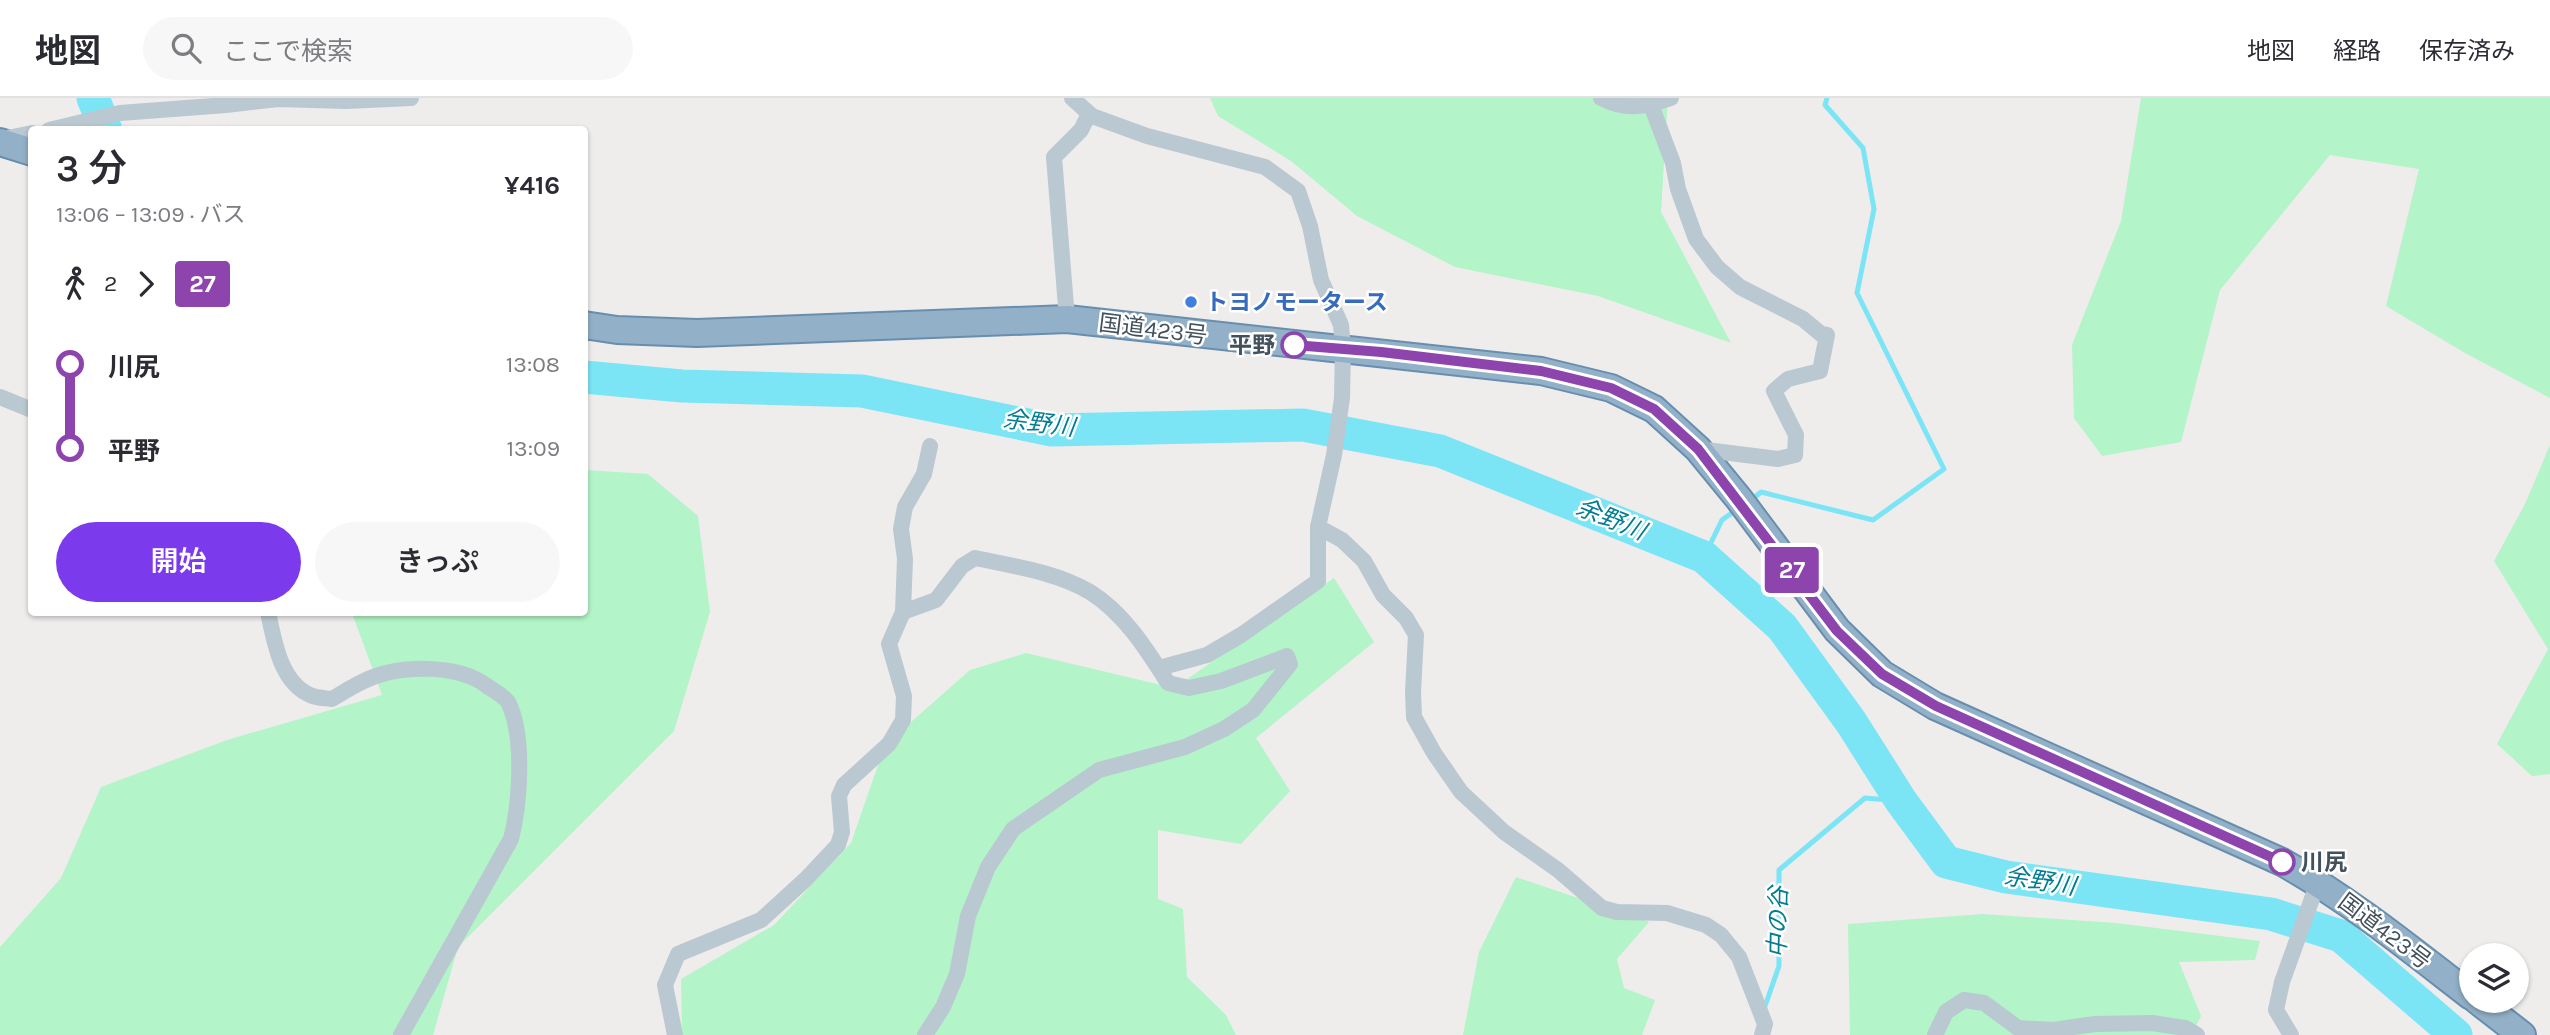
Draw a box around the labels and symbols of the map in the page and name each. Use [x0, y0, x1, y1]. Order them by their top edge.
place label: トヨノモータース [1205, 289, 1388, 316]
marker: トヨノモータース [1183, 294, 1199, 310]
street label: 国道423号 [1097, 309, 1209, 350]
place label: 平野 [1229, 332, 1275, 359]
marker: 平野 [1281, 332, 1307, 358]
water label: 余野川 [1002, 405, 1079, 442]
water label: 余野川 [1572, 493, 1652, 547]
line badge: 27 [1760, 547, 1824, 593]
marker: 川尻 [2269, 849, 2295, 875]
place label: 川尻 [2301, 849, 2347, 876]
water label: 余野川 [2002, 862, 2081, 901]
water label: 中の谷 [1763, 884, 1793, 958]
street label: 国道423号 [2333, 888, 2436, 975]

